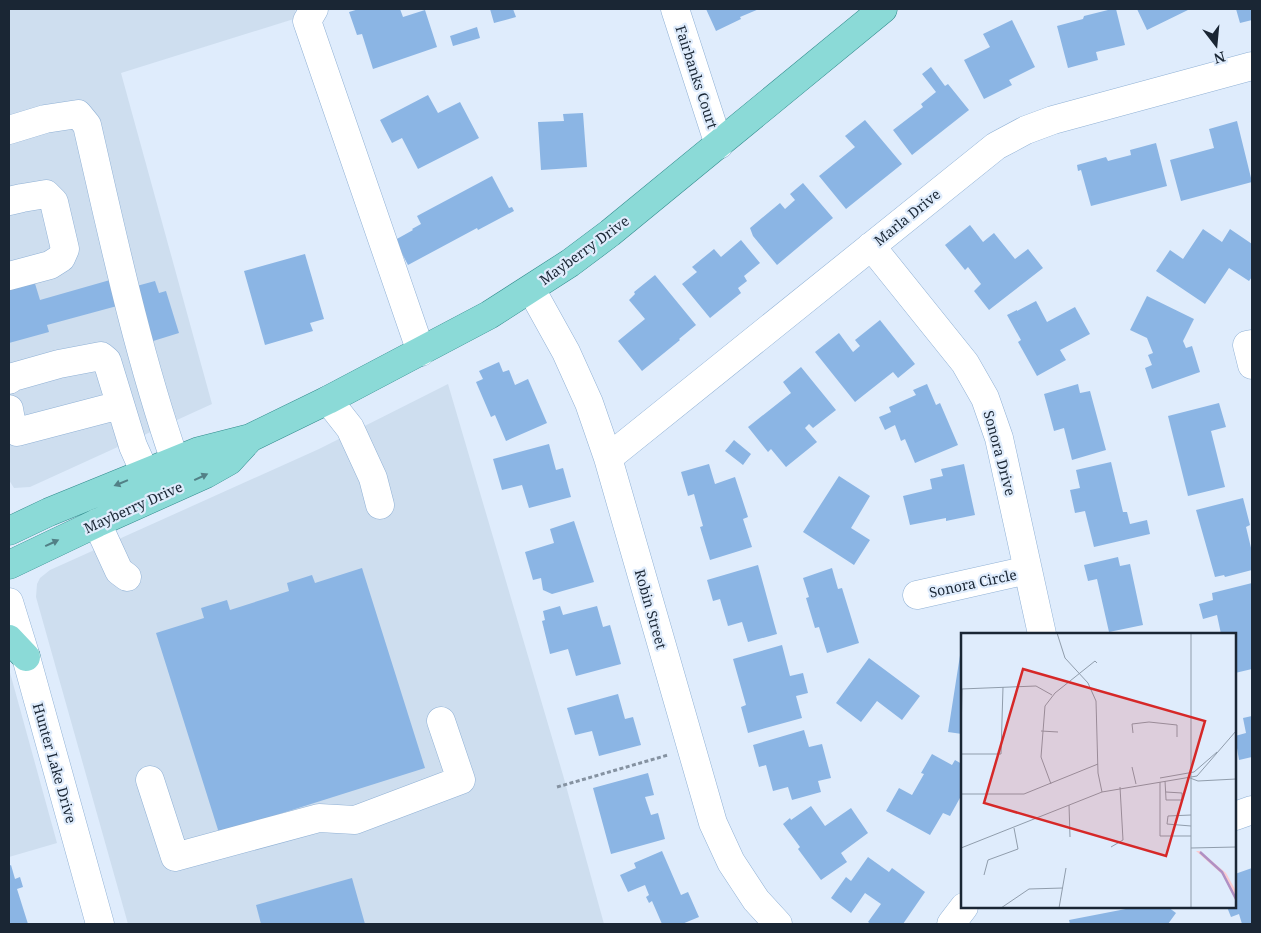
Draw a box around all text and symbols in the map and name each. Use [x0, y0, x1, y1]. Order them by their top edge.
north arrow [1191, 20, 1241, 70]
street label: Fairbanks Court [671, 23, 723, 131]
text: N [1212, 47, 1228, 69]
street label: Marla Drive [870, 184, 944, 250]
street label: Mayberry Drive [535, 211, 633, 289]
street label: Sonora Drive [980, 408, 1020, 498]
one-way arrow [193, 472, 208, 481]
street label: Mayberry Drive [81, 477, 185, 537]
one-way arrow [114, 479, 128, 487]
one-way arrow [45, 539, 59, 547]
street label: Sonora Circle [927, 564, 1019, 602]
street label: Robin Street [631, 567, 671, 651]
inset map [961, 633, 1236, 908]
street label: Hunter Lake Drive [29, 701, 81, 825]

